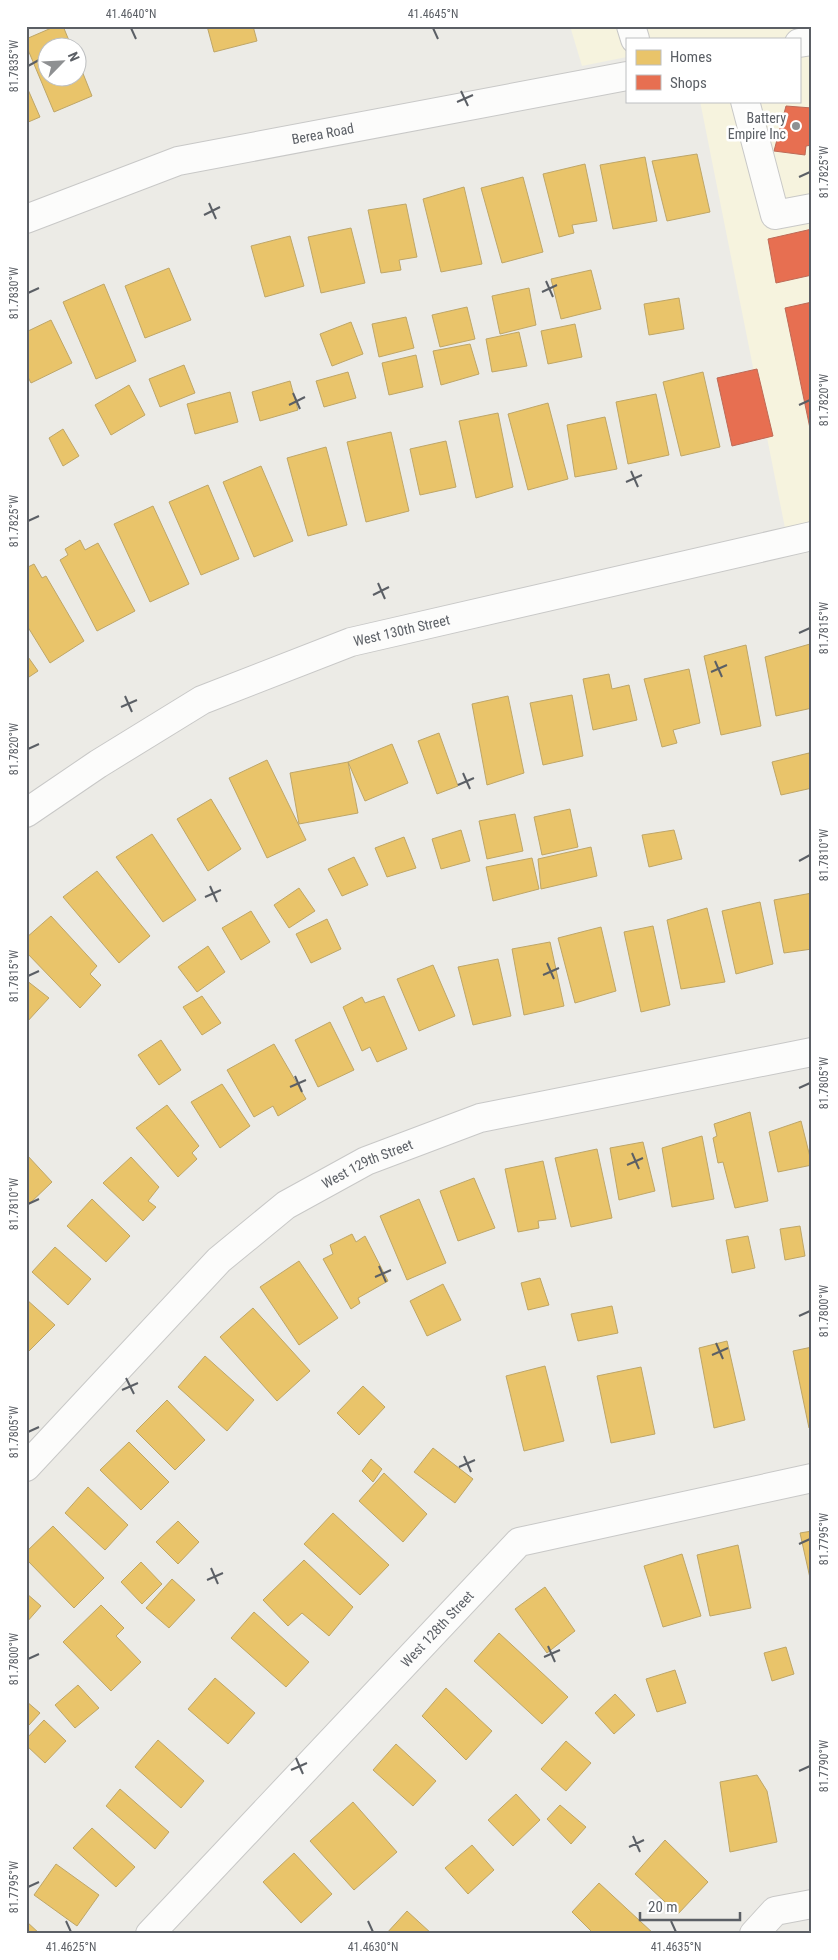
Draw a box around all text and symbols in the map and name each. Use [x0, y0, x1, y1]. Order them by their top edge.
text: 41.4640°N [106, 7, 156, 21]
text: 41.4645°N [408, 7, 458, 21]
north arrow [38, 38, 88, 88]
legend [626, 38, 800, 102]
text: 81.7835°W [7, 40, 21, 92]
text: Homes [670, 48, 712, 66]
text: N [65, 50, 83, 64]
text: Shops [670, 74, 707, 92]
place label: Battery Empire Inc [728, 110, 786, 142]
street label: Berea Road [290, 120, 355, 147]
marker: Battery Empire Inc [790, 120, 802, 132]
text: 81.7825°W [817, 146, 831, 198]
text: 81.7830°W [7, 267, 21, 319]
text: 81.7820°W [817, 374, 831, 426]
text: 81.7825°W [7, 495, 21, 547]
text: 81.7815°W [817, 602, 831, 654]
street label: West 130th Street [352, 612, 451, 649]
text: 81.7820°W [7, 723, 21, 775]
text: 81.7810°W [817, 829, 831, 881]
text: 81.7815°W [7, 950, 21, 1002]
text: 81.7805°W [817, 1057, 831, 1109]
street label: West 129th Street [319, 1136, 415, 1192]
text: 81.7810°W [7, 1178, 21, 1230]
text: 81.7800°W [817, 1285, 831, 1337]
text: 81.7805°W [7, 1406, 21, 1458]
text: 81.7795°W [817, 1513, 831, 1565]
street label: West 128th Street [398, 1588, 477, 1670]
text: 81.7800°W [7, 1633, 21, 1685]
text: 81.7790°W [817, 1740, 831, 1792]
text: 81.7795°W [7, 1861, 21, 1913]
scale bar [640, 1890, 740, 1922]
text: 20 m [648, 1898, 678, 1916]
text: 41.4625°N [46, 1940, 96, 1954]
text: 41.4630°N [348, 1940, 398, 1954]
text: 41.4635°N [651, 1940, 701, 1954]

